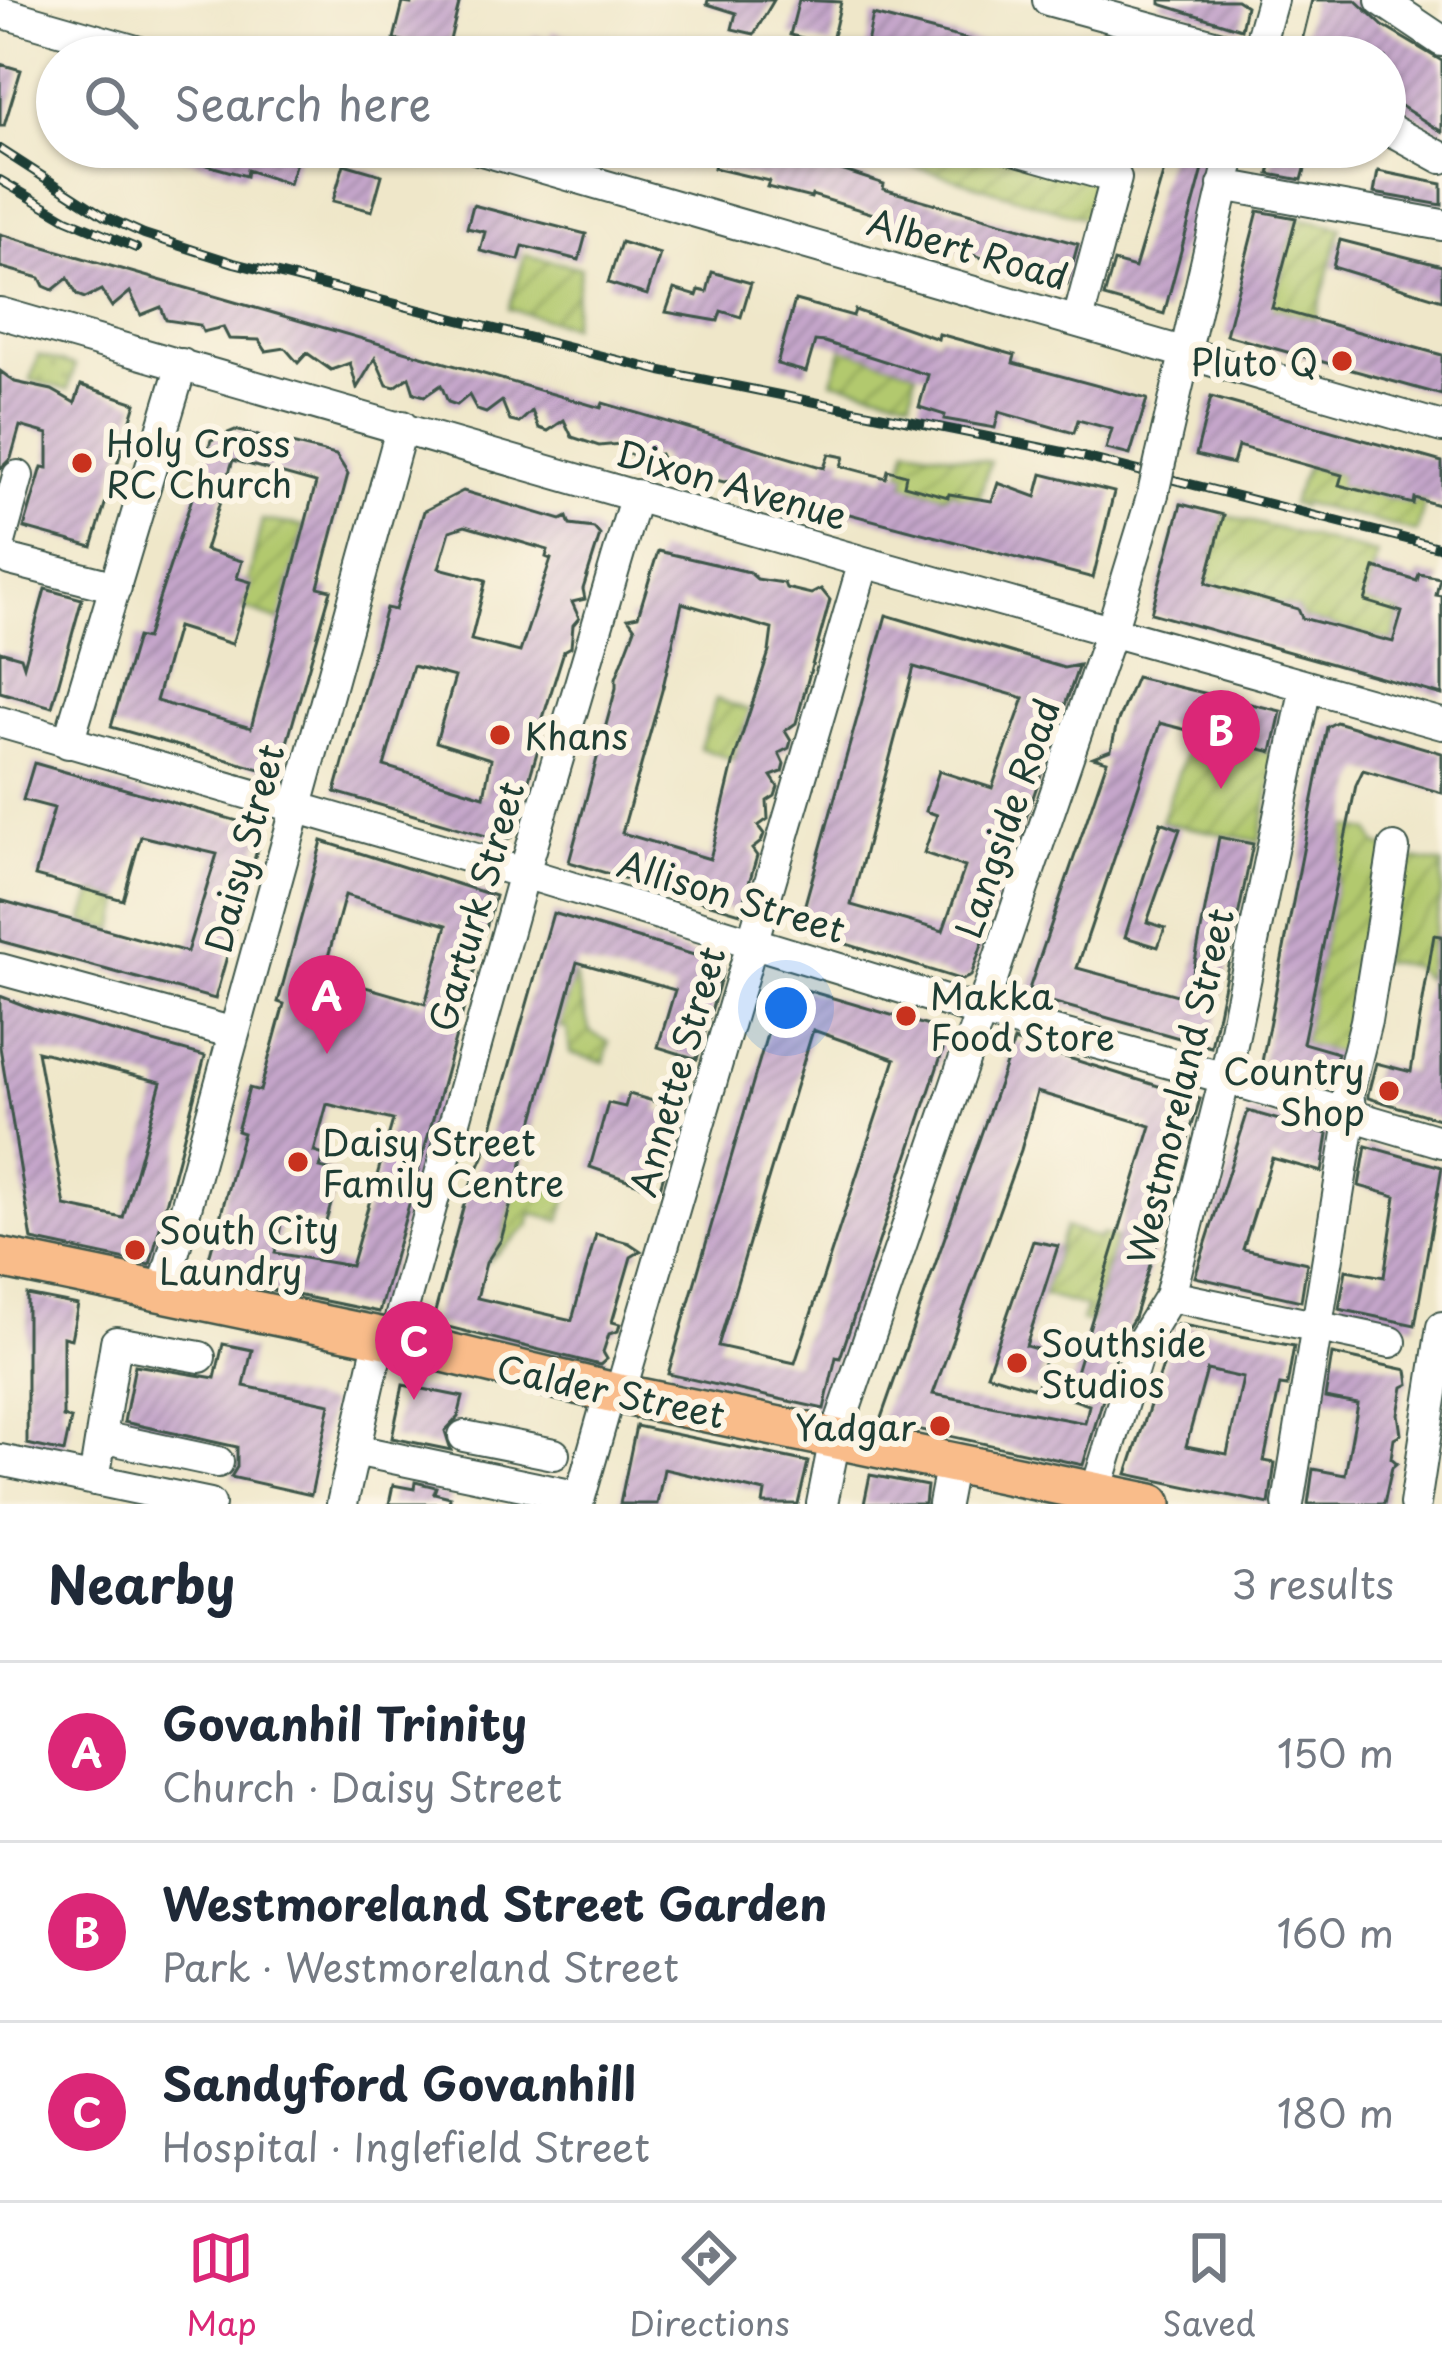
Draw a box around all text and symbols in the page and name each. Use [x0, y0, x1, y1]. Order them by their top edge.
search box [36, 36, 1406, 168]
text: Search here [174, 68, 431, 136]
icon: search [78, 69, 144, 135]
street label: Albert Road [861, 194, 1075, 302]
place label: Pluto Q [1190, 334, 1318, 388]
marker: Pluto Q [1329, 348, 1355, 374]
place label: Holy Cross RC Church [106, 415, 292, 510]
street label: Dixon Avenue [610, 424, 854, 542]
marker: Holy Cross RC Church [69, 450, 95, 476]
pin: B [1182, 690, 1260, 789]
street label: Langside Road [940, 691, 1072, 945]
place label: Khans [524, 708, 628, 762]
marker: Khans [487, 722, 513, 748]
street label: Daisy Street [189, 738, 297, 958]
street label: Garturk Street [414, 775, 536, 1037]
street label: Allison Street [612, 835, 852, 955]
street label: Westmoreland Street [1112, 903, 1246, 1269]
street label: Annette Street [615, 940, 737, 1202]
pin: A [288, 955, 366, 1054]
place label: Makka Food Store [930, 968, 1115, 1063]
your location [756, 978, 816, 1038]
marker: Makka Food Store [893, 1003, 919, 1029]
place label: Country Shop [1223, 1043, 1365, 1138]
marker: Country Shop [1376, 1078, 1402, 1104]
place label: Daisy Street Family Centre [322, 1114, 564, 1209]
marker: Daisy Street Family Centre [285, 1149, 311, 1175]
place label: South City Laundry [159, 1202, 339, 1297]
marker: South City Laundry [122, 1237, 148, 1263]
pin: C [375, 1301, 453, 1400]
place label: Southside Studios [1041, 1315, 1206, 1410]
street label: Calder Street [492, 1339, 730, 1441]
marker: Southside Studios [1004, 1350, 1030, 1376]
place label: Yadgar [795, 1399, 917, 1453]
marker: Yadgar [927, 1413, 953, 1439]
text: Nearby [48, 1544, 235, 1621]
text: 3 results [1231, 1553, 1394, 1612]
text: Govanhil Trinity [162, 1688, 527, 1756]
text: A [72, 1722, 102, 1781]
text: 150 m [1277, 1722, 1394, 1781]
text: Church · Daisy Street [162, 1756, 562, 1815]
text: Westmoreland Street Garden [162, 1868, 827, 1936]
text: B [74, 1902, 100, 1961]
text: 160 m [1277, 1902, 1394, 1961]
text: Park · Westmoreland Street [162, 1936, 679, 1995]
text: Sandyford Govanhill [162, 2048, 636, 2116]
text: C [72, 2082, 102, 2141]
text: 180 m [1277, 2082, 1394, 2141]
text: Hospital · Inglefield Street [162, 2116, 650, 2175]
tab: Map [186, 2225, 257, 2347]
tab: Directions [629, 2225, 790, 2347]
tab: Saved [1162, 2225, 1256, 2347]

